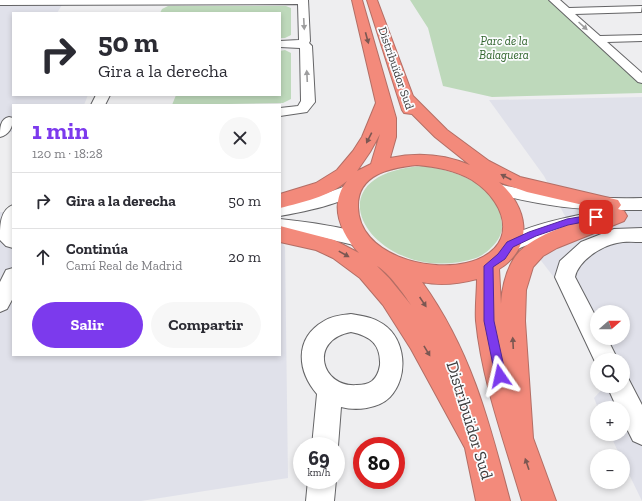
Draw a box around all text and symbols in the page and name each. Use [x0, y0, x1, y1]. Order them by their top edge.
one-way arrow [300, 17, 307, 30]
one-way arrow [578, 21, 587, 30]
street label: Distribuïdor Sud [375, 25, 417, 112]
text: 50 m [98, 26, 159, 59]
icon: right [32, 28, 84, 80]
one-way arrow [364, 32, 370, 44]
park label: Parc de la Balaguera [479, 34, 529, 62]
text: Gira a la derecha [98, 60, 228, 82]
one-way arrow [304, 69, 310, 82]
text: 1 min [32, 116, 89, 145]
button: close [219, 117, 261, 159]
one-way arrow [366, 132, 372, 144]
text: 120 m · 18:28 [32, 146, 103, 161]
one-way arrow [500, 174, 512, 180]
icon: right [32, 190, 54, 212]
text: Gira a la derecha [66, 192, 176, 210]
text: 50 m [228, 192, 261, 210]
pin [579, 200, 613, 234]
icon: arrive [585, 206, 607, 228]
text: Continúa [66, 240, 128, 258]
icon: ahead [32, 246, 54, 268]
text: 20 m [228, 248, 261, 266]
one-way arrow [338, 250, 350, 257]
text: Camí Real de Madrid [66, 258, 182, 273]
one-way arrow [419, 297, 427, 307]
button: Salir [32, 302, 143, 348]
button: Compartir [151, 302, 261, 348]
north arrow [590, 305, 630, 345]
map controls [590, 305, 630, 489]
one-way arrow [510, 337, 517, 349]
one-way arrow [424, 345, 431, 357]
button: search [590, 353, 630, 393]
position arrow [479, 355, 521, 397]
street label: Distribuïdor Sud [443, 359, 498, 482]
button: + [590, 401, 630, 441]
speed limit sign: 80 [353, 437, 405, 489]
text: 69 [308, 446, 330, 470]
button: − [590, 449, 630, 489]
one-way arrow [523, 458, 529, 470]
text: km/h [308, 467, 330, 479]

